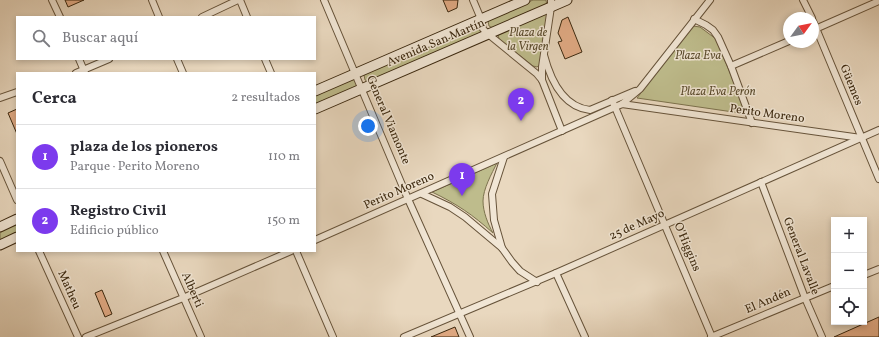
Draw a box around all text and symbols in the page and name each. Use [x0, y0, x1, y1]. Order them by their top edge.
north arrow [783, 12, 819, 48]
street label: Avenida San Martín [385, 15, 487, 71]
search box [16, 16, 316, 60]
park label: Plaza de la Virgen [507, 25, 549, 55]
icon: search [30, 27, 52, 49]
text: Buscar aquí [62, 28, 138, 49]
park label: Plaza Eva [675, 48, 721, 64]
street label: Güemes [836, 62, 866, 108]
street label: General Viamonte [362, 73, 414, 167]
park label: Plaza Eva Perón [680, 84, 756, 100]
text: Cerca [32, 87, 77, 110]
pin: 2 [508, 88, 534, 121]
text: 2 resultados [231, 89, 300, 107]
street label: Perito Moreno [728, 101, 806, 127]
your location [358, 116, 378, 136]
text: plaza de los pioneros [70, 137, 218, 158]
text: 1 [42, 148, 48, 166]
text: 110 m [268, 148, 300, 166]
text: Parque · Perito Moreno [70, 158, 200, 176]
pin: 1 [449, 163, 475, 196]
street label: Perito Moreno [361, 168, 437, 214]
text: Registro Civil [70, 201, 166, 222]
street label: 25 de Mayo [607, 206, 667, 244]
text: 2 [42, 212, 48, 230]
text: 150 m [267, 212, 300, 230]
street label: General Lavalle [779, 215, 823, 297]
map controls [831, 217, 867, 325]
button: + [831, 217, 867, 253]
street label: O'Higgins [670, 220, 704, 274]
text: Edificio público [70, 222, 159, 240]
button: − [831, 253, 867, 289]
street label: Matheu [53, 268, 85, 312]
street label: Alberti [177, 270, 207, 311]
street label: El Andén [743, 284, 793, 318]
button: locate [831, 289, 867, 325]

